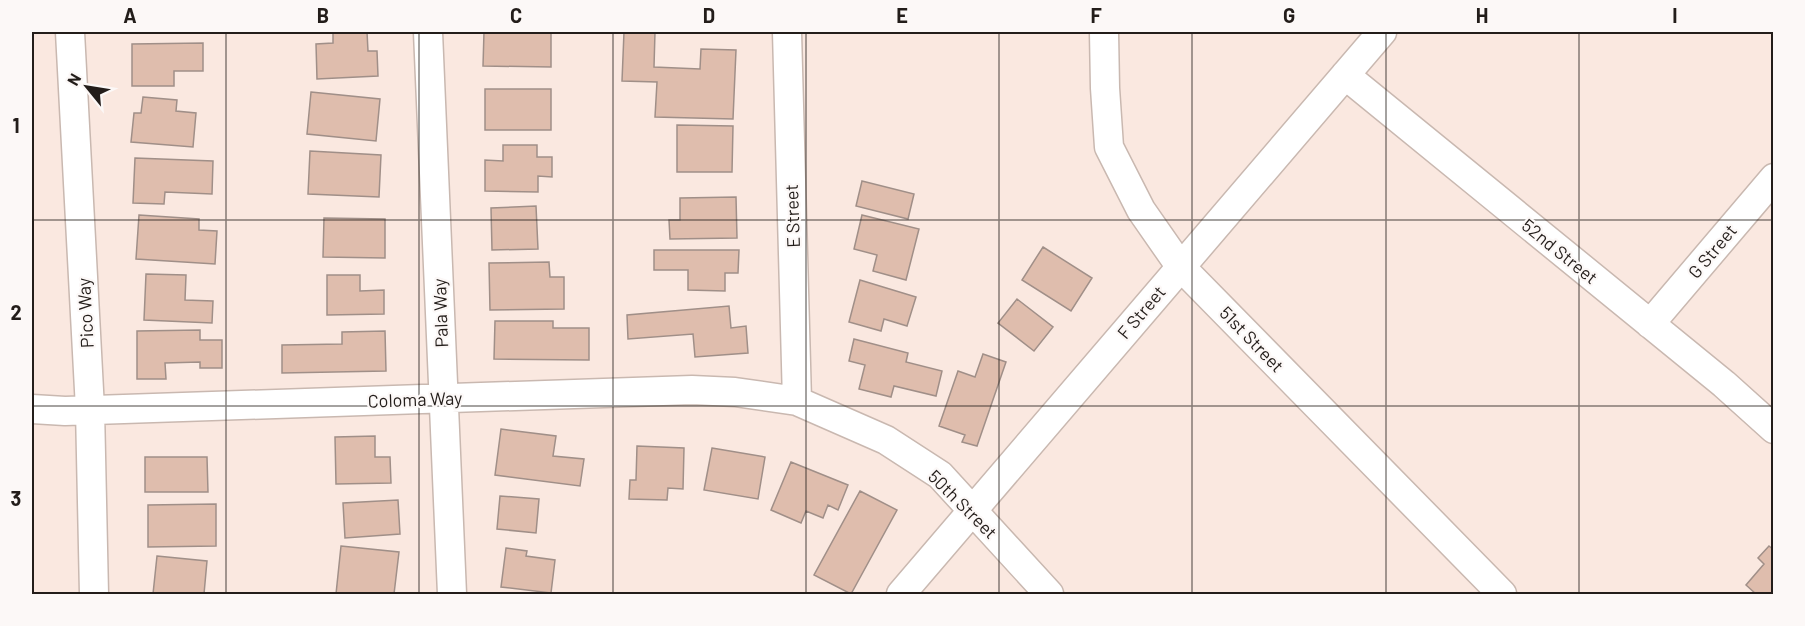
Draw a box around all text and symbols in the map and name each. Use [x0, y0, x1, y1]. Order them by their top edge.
text: A [123, 3, 137, 27]
text: B [317, 3, 329, 27]
text: C [510, 3, 522, 27]
text: D [703, 3, 715, 27]
text: E [896, 3, 908, 27]
text: F [1090, 3, 1102, 27]
text: G [1283, 3, 1295, 27]
text: H [1476, 3, 1488, 27]
text: I [1672, 3, 1678, 27]
north arrow [57, 57, 117, 117]
text: N [63, 70, 84, 89]
text: 1 [12, 113, 20, 137]
street label: E Street [780, 184, 804, 248]
street label: 52nd Street [1518, 214, 1602, 288]
street label: G Street [1683, 219, 1741, 283]
street label: Pico Way [72, 277, 98, 349]
street label: Pala Way [428, 278, 452, 348]
street label: F Street [1112, 281, 1170, 343]
text: 2 [10, 300, 22, 324]
street label: 51st Street [1215, 302, 1289, 376]
street label: Coloma Way [367, 386, 463, 412]
street label: 50th Street [924, 465, 1002, 543]
text: 3 [11, 486, 21, 510]

